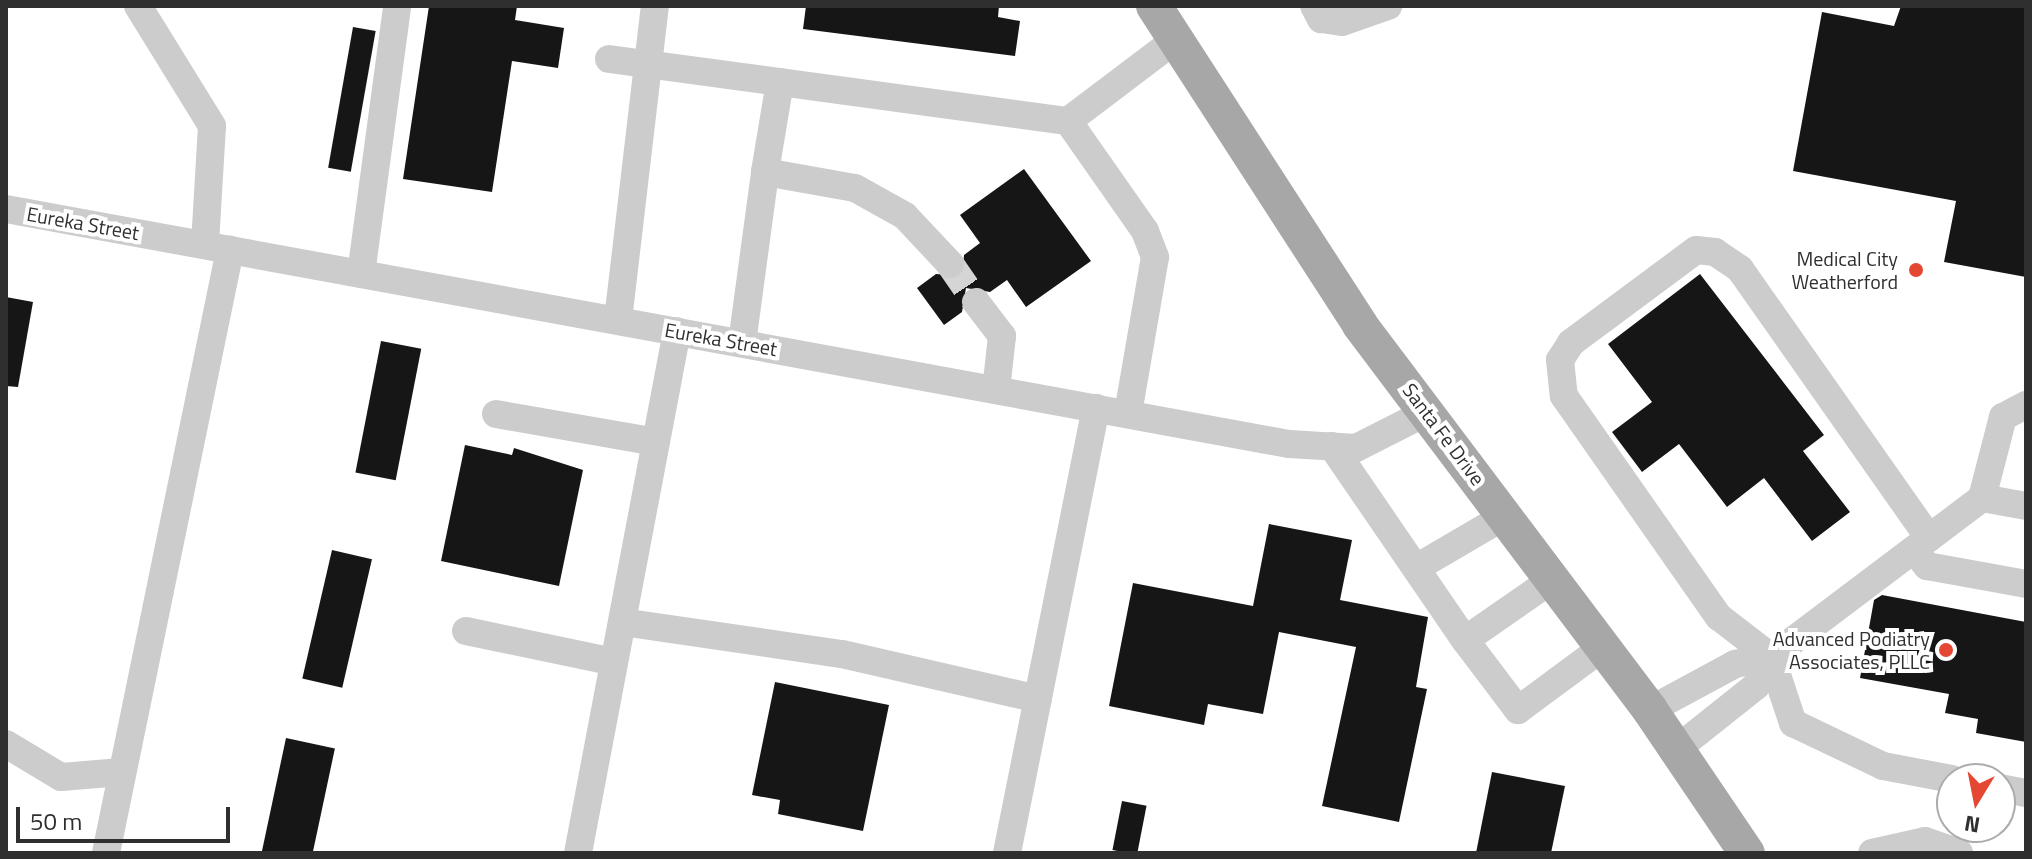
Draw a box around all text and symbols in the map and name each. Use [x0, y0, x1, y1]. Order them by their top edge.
street label: Eureka Street [25, 201, 141, 245]
place label: Medical City Weatherford [1792, 246, 1898, 293]
marker: Medical City Weatherford [1905, 259, 1927, 281]
street label: Eureka Street [663, 317, 779, 361]
street label: Santa Fe Drive [1398, 378, 1490, 490]
place label: Advanced Podiatry Associates, PLLC [1773, 626, 1930, 673]
marker: Advanced Podiatry Associates, PLLC [1937, 641, 1955, 659]
north arrow [1936, 763, 2016, 843]
scale bar [20, 791, 234, 841]
text: 50 m [30, 803, 82, 839]
text: N [1962, 807, 1983, 843]

